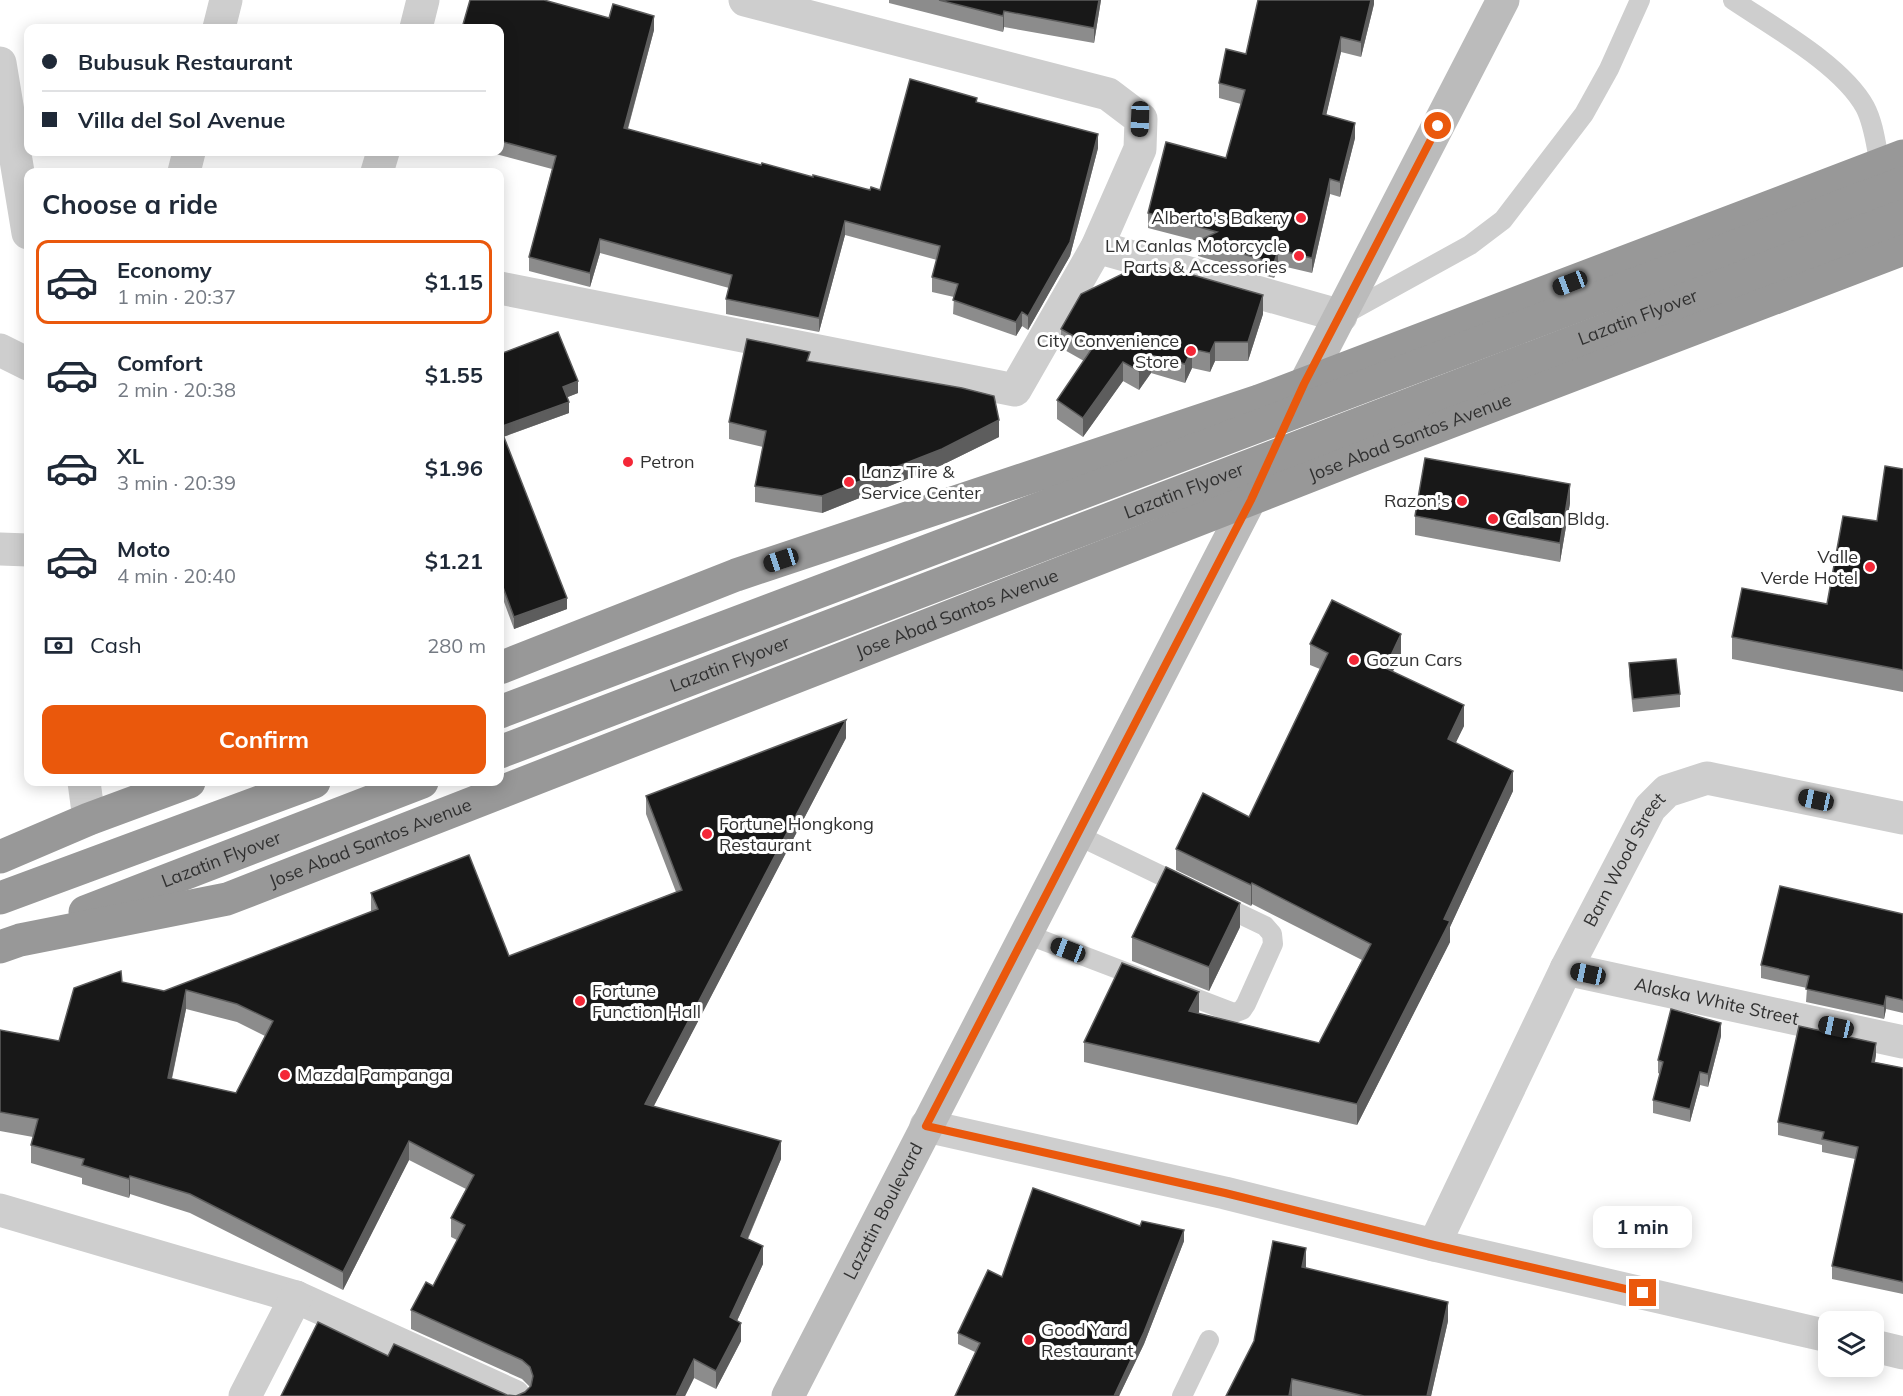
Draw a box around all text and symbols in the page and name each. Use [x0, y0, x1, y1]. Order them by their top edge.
text: Bubusuk Restaurant [78, 48, 292, 76]
car [1130, 101, 1150, 137]
text: Villa del Sol Avenue [78, 106, 285, 134]
route start [1424, 112, 1451, 139]
text: Choose a ride [42, 187, 218, 221]
place label: Alberto's Bakery [1151, 206, 1289, 229]
marker: Alberto's Bakery [1294, 211, 1308, 225]
place label: LM Canlas Motorcycle Parts & Accessories [1105, 234, 1287, 278]
marker: LM Canlas Motorcycle Parts & Accessories [1292, 249, 1306, 263]
icon: car [45, 255, 99, 309]
text: Economy [117, 256, 212, 284]
text: $1.15 [425, 268, 483, 296]
car [1550, 268, 1590, 298]
street label: Lazatin Flyover [1574, 283, 1701, 350]
text: 1 min · 20:37 [117, 284, 236, 309]
place label: City Convenience Store [1036, 329, 1179, 373]
marker: City Convenience Store [1184, 344, 1198, 358]
icon: car [45, 348, 99, 402]
text: Comfort [117, 349, 203, 377]
text: $1.55 [425, 361, 483, 389]
text: 2 min · 20:38 [117, 377, 236, 402]
street label: Jose Abad Santos Avenue [1305, 388, 1514, 486]
icon: car [45, 441, 99, 495]
text: XL [117, 442, 144, 470]
place label: Petron [640, 450, 695, 473]
text: $1.96 [425, 454, 483, 482]
marker: Petron [621, 455, 635, 469]
street label: Lazatin Flyover [1120, 457, 1247, 524]
place label: Lanz Tire & Service Center [861, 460, 981, 504]
text: 3 min · 20:39 [117, 470, 236, 495]
marker: Lanz Tire & Service Center [842, 475, 856, 489]
place label: Razon's [1384, 489, 1450, 512]
marker: Razon's [1455, 494, 1469, 508]
place label: Calsan Bldg. [1505, 507, 1609, 530]
marker: Calsan Bldg. [1486, 512, 1500, 526]
icon: car [45, 534, 99, 588]
text: Moto [117, 535, 170, 563]
place label: Valle Verde Hotel [1761, 545, 1858, 589]
car [761, 546, 801, 574]
text: $1.21 [425, 547, 483, 575]
marker: Valle Verde Hotel [1863, 560, 1877, 574]
text: 4 min · 20:40 [117, 563, 236, 588]
street label: Jose Abad Santos Avenue [852, 563, 1061, 663]
icon: cash [42, 629, 75, 662]
street label: Lazatin Flyover [666, 630, 793, 697]
text: Cash [90, 631, 142, 659]
text: 280 m [427, 633, 486, 658]
place label: Gozun Cars [1366, 648, 1463, 671]
marker: Gozun Cars [1347, 653, 1361, 667]
button: Confirm [42, 705, 486, 774]
street label: Barn Wood Street [1578, 787, 1670, 930]
car [1797, 787, 1835, 813]
street label: Jose Abad Santos Avenue [266, 793, 475, 892]
place label: Fortune Hongkong Restaurant [719, 812, 874, 856]
street label: Lazatin Flyover [158, 825, 285, 892]
marker: Fortune Hongkong Restaurant [700, 827, 714, 841]
car [1048, 935, 1088, 965]
car [1569, 961, 1607, 987]
street label: Alaska White Street [1632, 972, 1801, 1030]
place label: Fortune Function Hall [592, 979, 701, 1023]
marker: Fortune Function Hall [573, 994, 587, 1008]
car [1817, 1014, 1855, 1040]
place label: Mazda Pampanga [297, 1063, 450, 1086]
marker: Mazda Pampanga [278, 1068, 292, 1082]
street label: Lazatin Boulevard [838, 1139, 928, 1283]
callout: 1 min [1594, 1206, 1692, 1248]
text: 1 min [1616, 1214, 1669, 1239]
route end [1629, 1279, 1656, 1306]
map controls [1818, 1311, 1884, 1377]
button: layers [1818, 1311, 1884, 1377]
place label: Good Yard Restaurant [1041, 1318, 1133, 1362]
marker: Good Yard Restaurant [1022, 1333, 1036, 1347]

